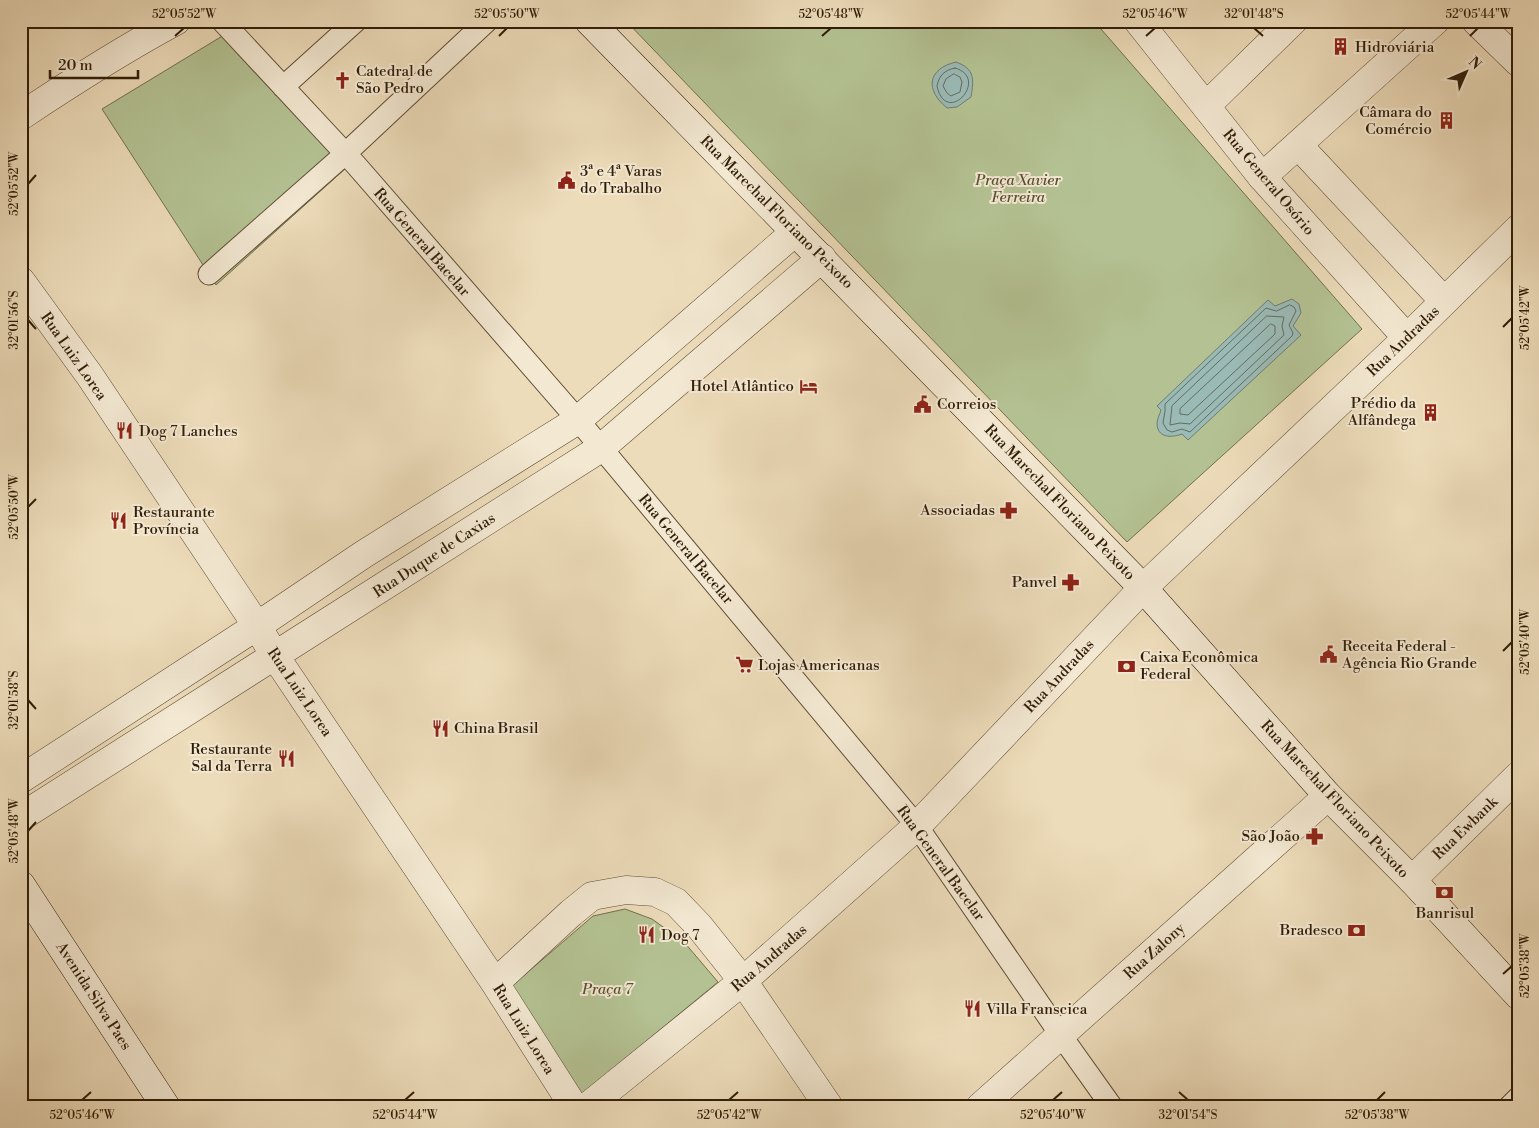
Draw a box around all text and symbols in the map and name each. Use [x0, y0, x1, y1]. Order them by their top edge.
text: 52°05'52"W [152, 7, 217, 22]
text: 52°05'50"W [474, 7, 541, 22]
text: 52°05'48"W [798, 7, 865, 22]
text: 52°05'46"W [1122, 7, 1189, 22]
text: 32°01'48"S [1224, 7, 1284, 22]
text: 52°05'44"W [1445, 7, 1512, 22]
building icon: Hidroviária [1331, 37, 1351, 57]
place label: Hidroviária [1355, 38, 1435, 57]
scale bar [50, 48, 138, 80]
north arrow [1442, 48, 1492, 98]
text: N [1464, 53, 1485, 74]
text: 20 m [58, 56, 93, 75]
place label: Catedral de São Pedro [356, 62, 433, 98]
church icon: Catedral de São Pedro [332, 70, 352, 90]
place label: Câmara do Comércio [1359, 103, 1432, 139]
building icon: Câmara do Comércio [1436, 111, 1456, 131]
street label: Rua General Osório [1219, 125, 1319, 239]
street label: Rua Marechal Floriano Peixoto [696, 132, 857, 293]
text: 52°05'52"W [7, 151, 22, 216]
place label: 3ª e 4ª Varas do Trabalho [580, 162, 662, 198]
public building icon: 3ª e 4ª Varas do Trabalho [556, 170, 576, 190]
park label: Praça Xavier Ferreira [974, 171, 1061, 207]
street label: Rua General Bacelar [369, 184, 474, 301]
text: 52°05'42"W [1518, 285, 1533, 350]
text: 32°01'56"S [7, 291, 22, 349]
street label: Rua Andradas [1363, 302, 1444, 381]
street label: Rua Luiz Lorea [36, 309, 111, 404]
hotel icon: Hotel Atlântico [798, 376, 818, 396]
place label: Hotel Atlântico [690, 377, 794, 396]
public building icon: Correios [913, 394, 933, 414]
place label: Prédio da Alfândega [1347, 394, 1416, 430]
place label: Correios [937, 395, 996, 414]
building icon: Prédio da Alfândega [1420, 402, 1440, 422]
street label: Rua Marechal Floriano Peixoto [980, 420, 1139, 584]
restaurant icon: Dog 7 Lanches [115, 421, 135, 441]
place label: Dog 7 Lanches [139, 422, 238, 441]
text: 52°05'50"W [7, 473, 22, 540]
street label: Rua General Bacelar [634, 490, 738, 609]
pharmacy icon: Associadas [999, 500, 1019, 520]
place label: Associadas [919, 501, 995, 520]
place label: Restaurante Província [133, 503, 215, 539]
street label: Rua Duque de Caxias [370, 509, 499, 602]
restaurant icon: Restaurante Província [109, 511, 129, 531]
pharmacy icon: Panvel [1061, 572, 1081, 592]
place label: Panvel [1012, 573, 1058, 592]
text: 52°05'40"W [1518, 608, 1533, 675]
street label: Rua Andradas [1020, 635, 1098, 717]
place label: Receita Federal - Agência Rio Grande [1341, 637, 1477, 673]
street label: Rua Luiz Lorea [263, 644, 337, 741]
public building icon: Receita Federal - Agência Rio Grande [1318, 645, 1338, 665]
place label: Caixa Econômica Federal [1140, 648, 1259, 684]
supermarket icon: Lojas Americanas [734, 655, 754, 675]
place label: Lojas Americanas [758, 656, 880, 675]
bank icon: Caixa Econômica Federal [1116, 656, 1136, 676]
text: 32°01'58"S [7, 670, 22, 729]
street label: Rua Marechal Floriano Peixoto [1256, 716, 1413, 882]
restaurant icon: China Brasil [430, 718, 450, 738]
place label: China Brasil [454, 719, 539, 738]
place label: Restaurante Sal da Terra [190, 740, 272, 776]
restaurant icon: Restaurante Sal da Terra [276, 748, 296, 768]
street label: Rua Ewbank [1429, 792, 1503, 864]
text: 52°05'48"W [7, 797, 22, 864]
street label: Rua General Bacelar [892, 802, 989, 925]
pharmacy icon: São João [1304, 826, 1324, 846]
place label: São João [1241, 827, 1300, 846]
bank icon: Banrisul [1435, 882, 1455, 902]
place label: Banrisul [1415, 904, 1475, 923]
street label: Rua Zalony [1120, 918, 1189, 984]
street label: Rua Andradas [728, 920, 811, 996]
bank icon: Bradesco [1347, 920, 1367, 940]
place label: Bradesco [1279, 921, 1343, 940]
restaurant icon: Dog 7 [637, 925, 657, 945]
place label: Dog 7 [661, 926, 700, 945]
text: 52°05'38"W [1518, 933, 1533, 998]
street label: Avenida Silva Paes [51, 938, 136, 1054]
street label: Rua Luiz Lorea [488, 980, 559, 1078]
park label: Praça 7 [581, 980, 634, 999]
restaurant icon: Villa Franscica [962, 999, 982, 1019]
place label: Villa Franscica [985, 1000, 1088, 1019]
text: 52°05'46"W [49, 1108, 116, 1123]
text: 52°05'44"W [372, 1108, 439, 1123]
text: 52°05'42"W [697, 1108, 762, 1123]
text: 52°05'40"W [1020, 1108, 1087, 1123]
text: 32°01'54"S [1159, 1108, 1218, 1123]
text: 52°05'38"W [1345, 1108, 1410, 1123]

